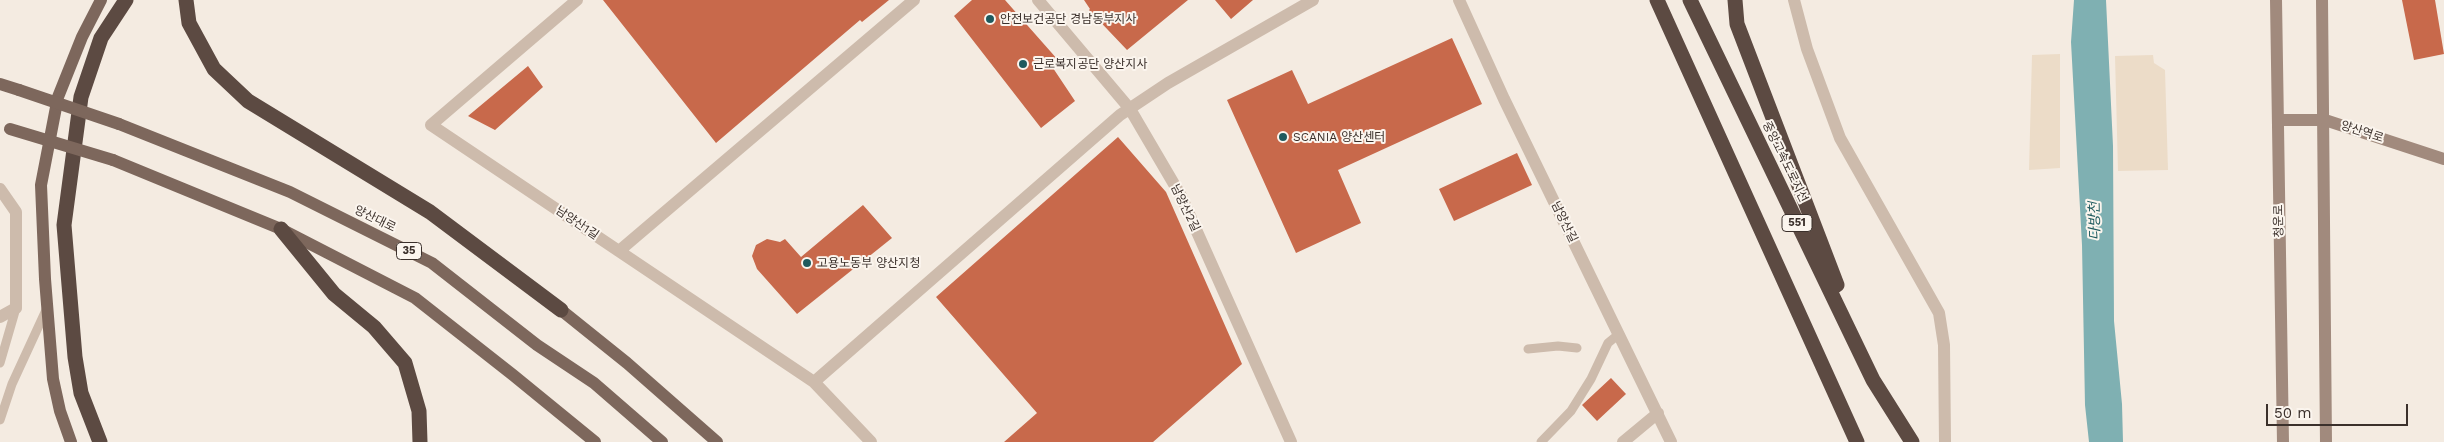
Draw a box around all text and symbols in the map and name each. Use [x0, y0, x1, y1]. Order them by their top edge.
place label: 안전보건공단 경남동부지사 [1000, 12, 1137, 26]
marker: 안전보건공단 경남동부지사 [984, 13, 996, 25]
place label: 근로복지공단 양산지사 [1033, 57, 1147, 71]
marker: 근로복지공단 양산지사 [1017, 58, 1029, 70]
street label: 양산역로 [2339, 118, 2385, 146]
street label: 중앙고속도로지선 [1759, 119, 1811, 205]
place label: SCANIA 양산센터 [1293, 130, 1385, 144]
marker: SCANIA 양산센터 [1277, 131, 1289, 143]
street label: 남양산2길 [1167, 182, 1203, 234]
street label: 남양산길 [1548, 199, 1580, 245]
water label: 다방천 [2086, 202, 2104, 240]
street label: 양산대로 [352, 203, 398, 235]
street label: 남양산1길 [553, 203, 601, 243]
street label: 청운로 [2272, 204, 2286, 238]
road number: 551 [1782, 214, 1812, 232]
road number: 35 [396, 242, 422, 260]
place label: 고용노동부 양산지청 [817, 256, 920, 270]
marker: 고용노동부 양산지청 [801, 257, 813, 269]
scale bar [2269, 394, 2412, 426]
text: 50 m [2274, 404, 2311, 422]

